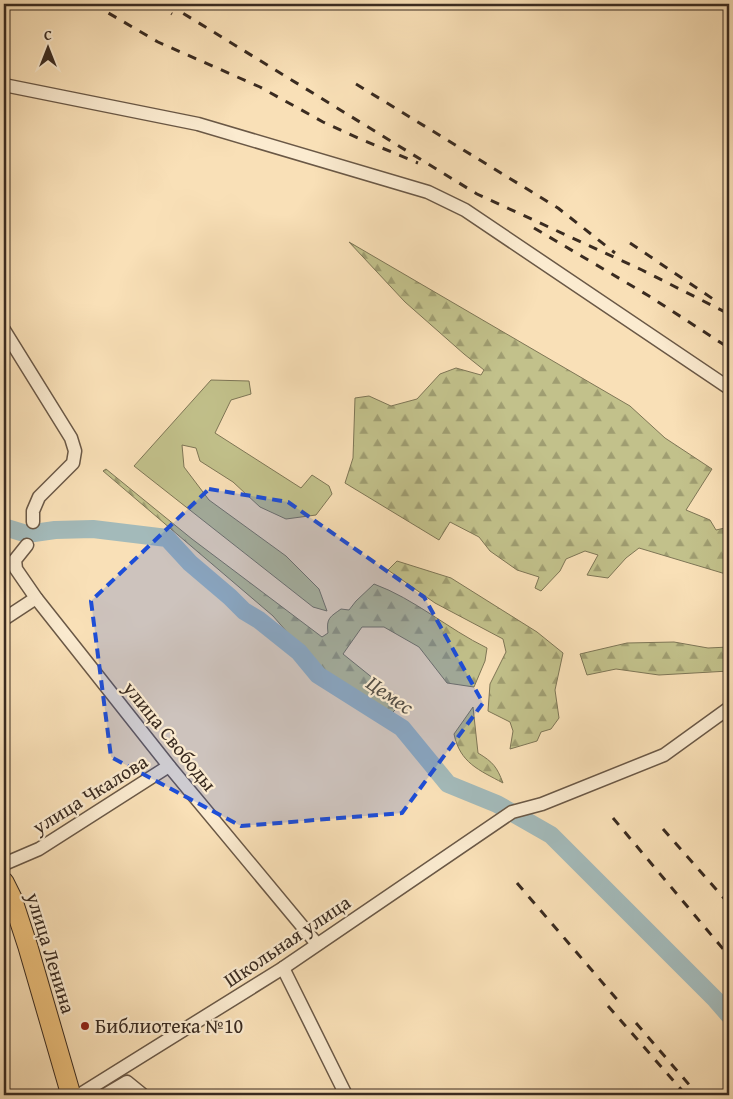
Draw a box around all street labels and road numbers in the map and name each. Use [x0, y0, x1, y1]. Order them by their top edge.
street label: улица Свободы [116, 674, 224, 797]
street label: улица Чкалова [26, 746, 153, 841]
street label: Школьная улица [217, 887, 356, 994]
street label: улица Ленина [19, 888, 84, 1017]

